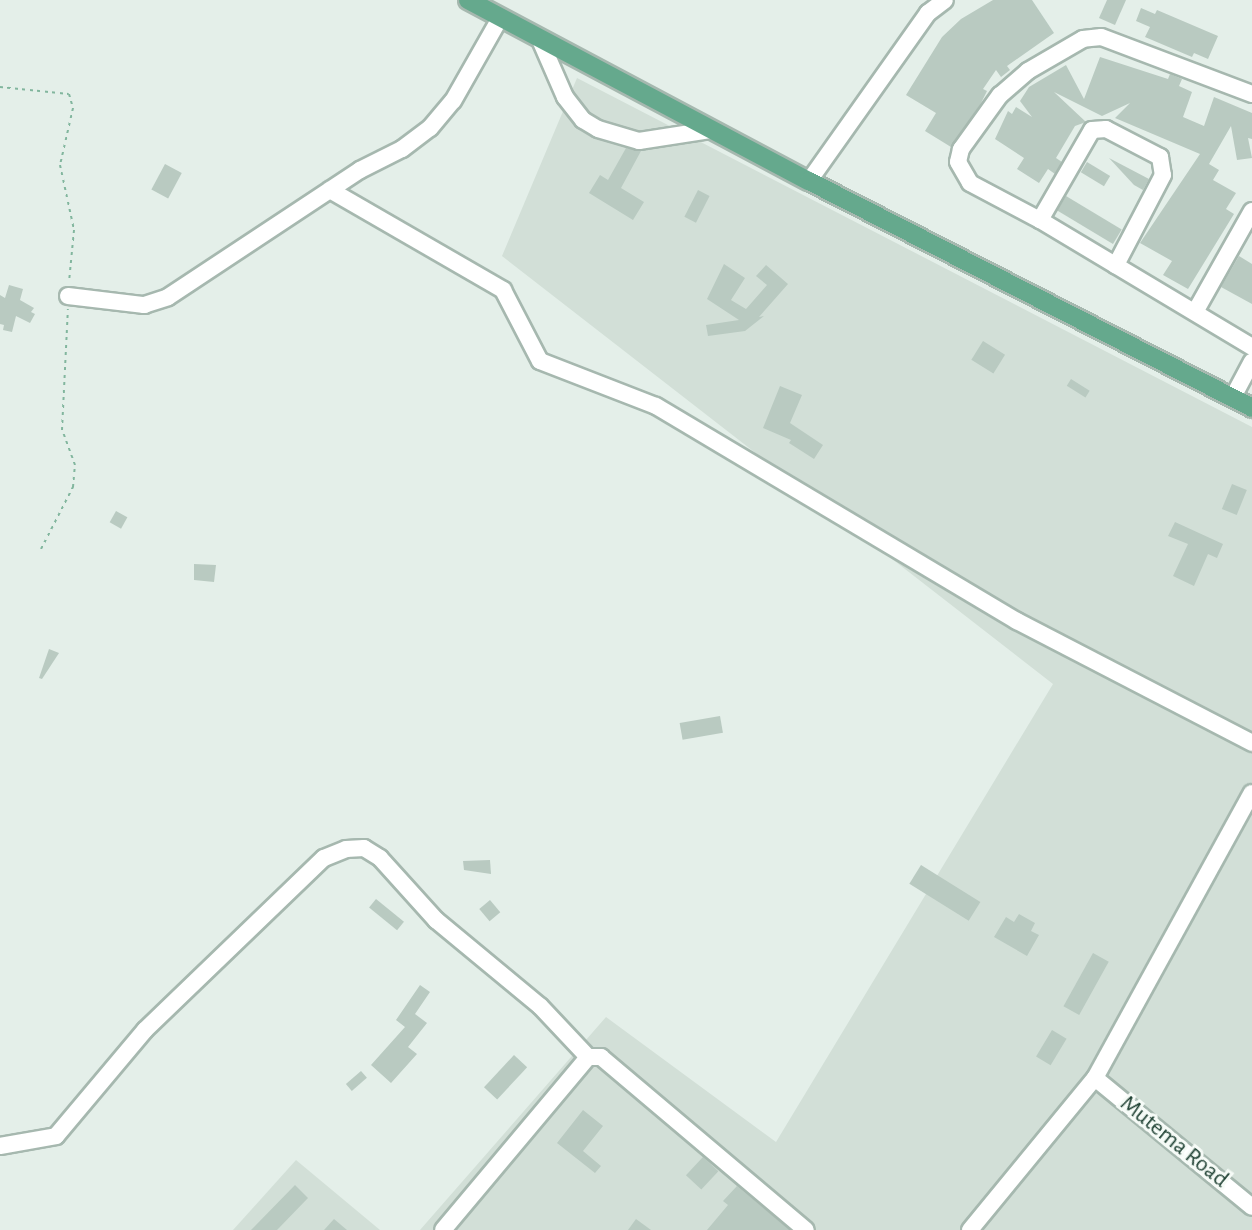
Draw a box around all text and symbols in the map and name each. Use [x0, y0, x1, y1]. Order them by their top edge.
street label: Mutema Road [1114, 1090, 1234, 1194]

